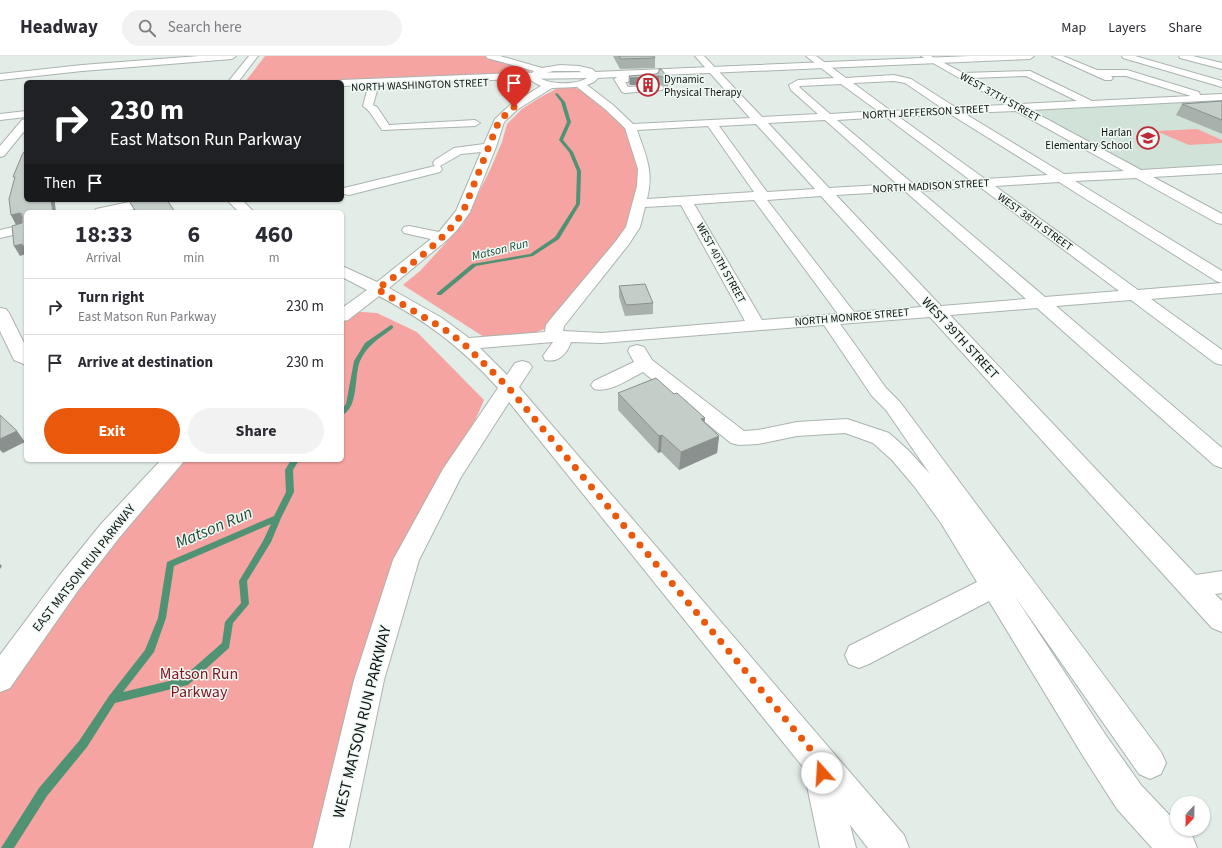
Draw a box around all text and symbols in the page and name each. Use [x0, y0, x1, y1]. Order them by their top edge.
search box [122, 10, 402, 46]
text: Headway [20, 14, 98, 41]
icon: search [136, 17, 158, 39]
text: Search here [168, 17, 242, 38]
text: Map [1061, 18, 1086, 38]
text: Layers [1108, 18, 1146, 38]
text: Share [1168, 18, 1202, 38]
pin [497, 66, 531, 107]
street label: WEST 37TH STREET [957, 69, 1043, 125]
icon: arrive [503, 72, 525, 94]
building icon: Dynamic Physical Therapy [635, 72, 661, 98]
place label: Dynamic Physical Therapy [664, 72, 742, 100]
street label: NORTH WASHINGTON STREET [351, 75, 489, 95]
text: 230 m [110, 90, 184, 130]
icon: right [44, 96, 96, 148]
street label: NORTH JEFFERSON STREET [862, 101, 990, 123]
place label: Harlan Elementary School [1045, 125, 1132, 153]
school or university icon: Harlan Elementary School [1135, 125, 1161, 151]
text: East Matson Run Parkway [110, 127, 301, 152]
icon: arrive [84, 172, 106, 194]
text: Then [44, 173, 76, 194]
street label: NORTH MADISON STREET [872, 175, 990, 197]
street label: WEST 38TH STREET [994, 190, 1076, 254]
text: 18:33 [75, 217, 133, 252]
text: 6 [188, 217, 200, 252]
text: 460 [255, 217, 293, 252]
street label: WEST 40TH STREET [693, 220, 749, 306]
water label: Matson Run [470, 235, 530, 265]
text: Arrival [86, 249, 121, 267]
text: min [183, 249, 204, 267]
text: m [269, 249, 280, 267]
text: Turn right [78, 287, 144, 308]
street label: WEST 39TH STREET [917, 293, 1003, 383]
icon: right [44, 296, 66, 318]
text: 230 m [286, 296, 324, 317]
street label: NORTH MONROE STREET [794, 305, 910, 329]
text: East Matson Run Parkway [78, 308, 216, 326]
icon: arrive [44, 352, 66, 374]
text: Arrive at destination [78, 352, 213, 373]
text: 230 m [286, 352, 324, 373]
button: Exit [44, 408, 180, 454]
button: Share [188, 408, 324, 454]
street label: EAST MATSON RUN PARKWAY [28, 500, 140, 636]
water label: Matson Run [172, 501, 256, 555]
street label: WEST MATSON RUN PARKWAY [327, 623, 397, 821]
park label: Matson Run Parkway [160, 663, 238, 703]
position arrow [801, 752, 843, 794]
north arrow [1170, 796, 1210, 836]
map controls [1170, 796, 1210, 836]

